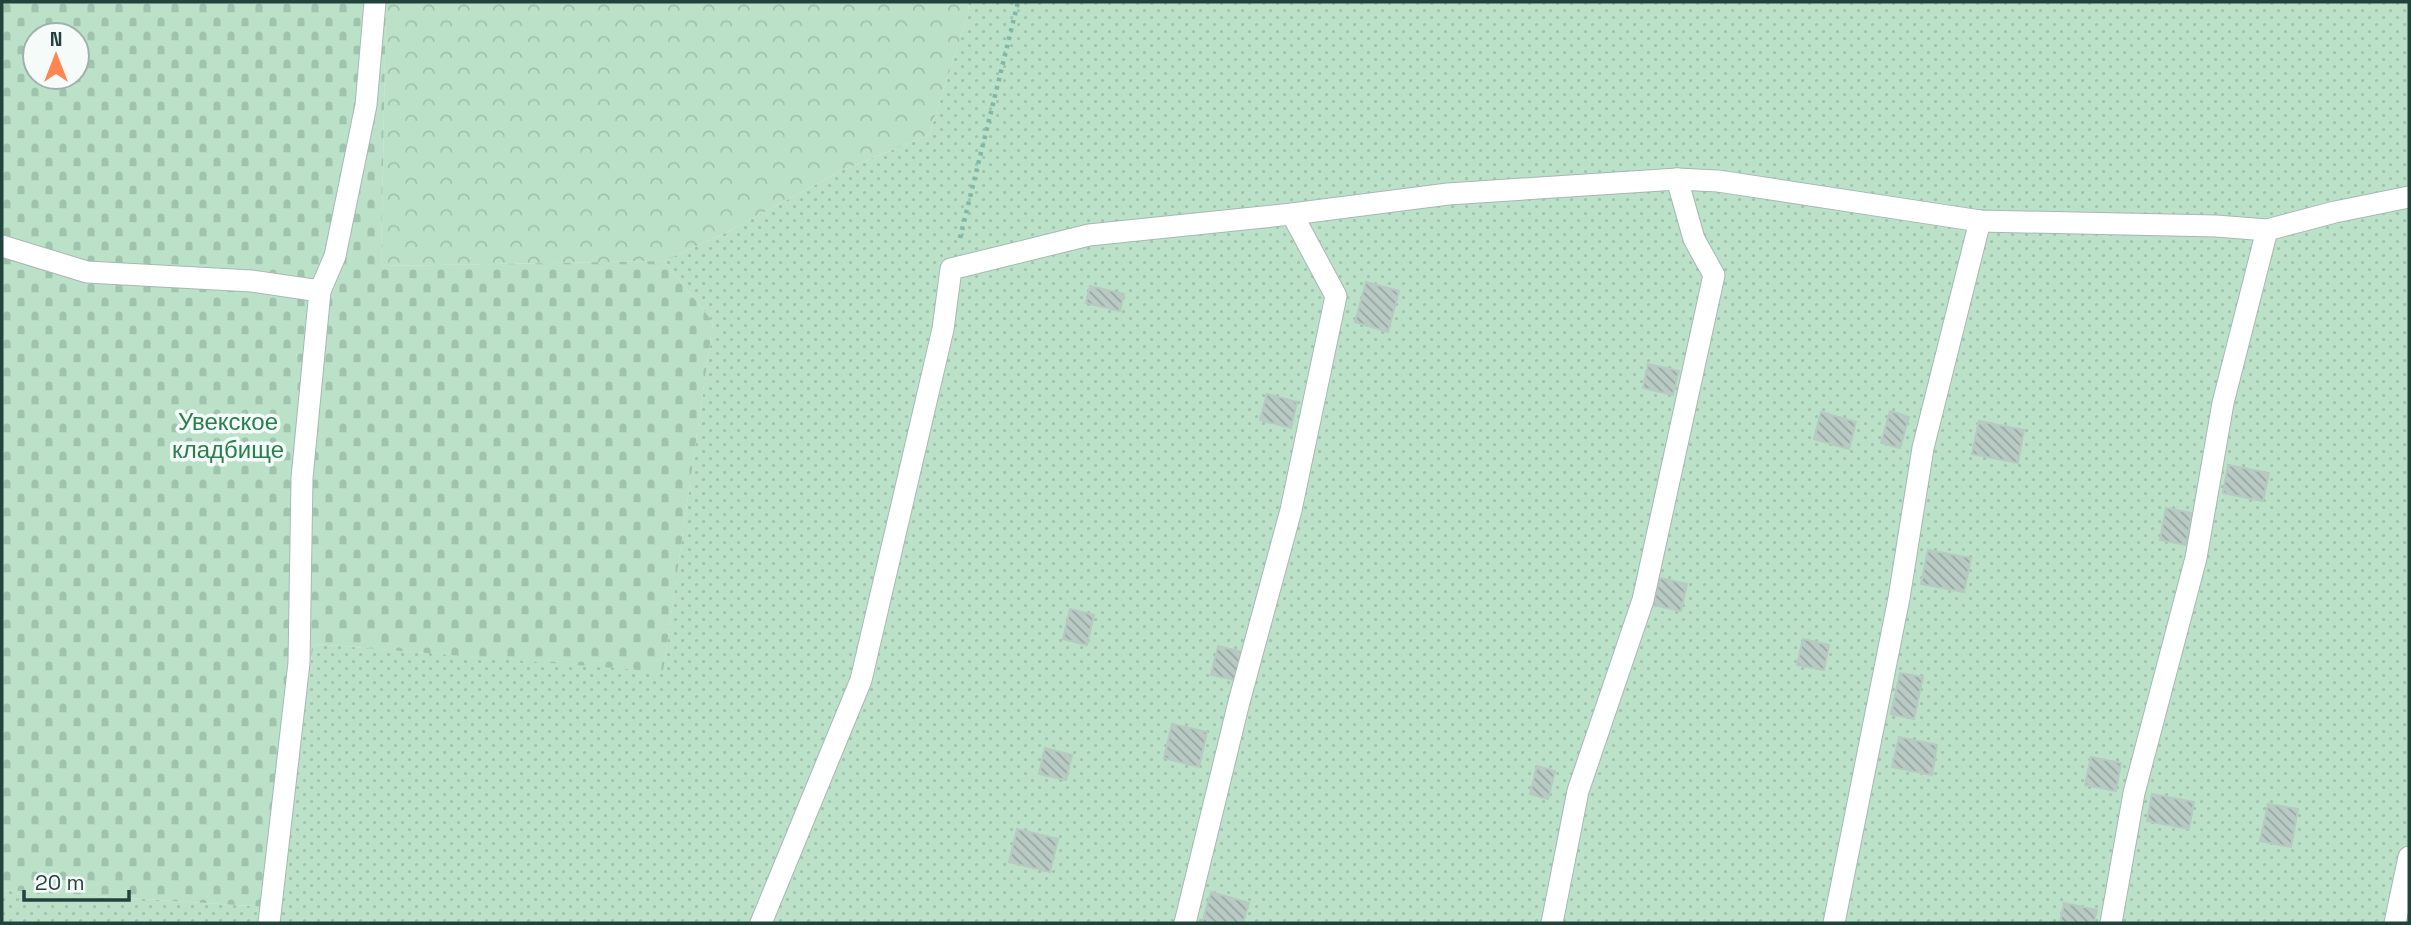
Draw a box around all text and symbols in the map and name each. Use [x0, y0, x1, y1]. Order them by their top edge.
north arrow [21, 21, 91, 91]
text: N [50, 27, 62, 52]
park label: Увекское кладбище [172, 406, 284, 465]
scale bar [24, 858, 130, 902]
text: 20 m [35, 869, 85, 896]

